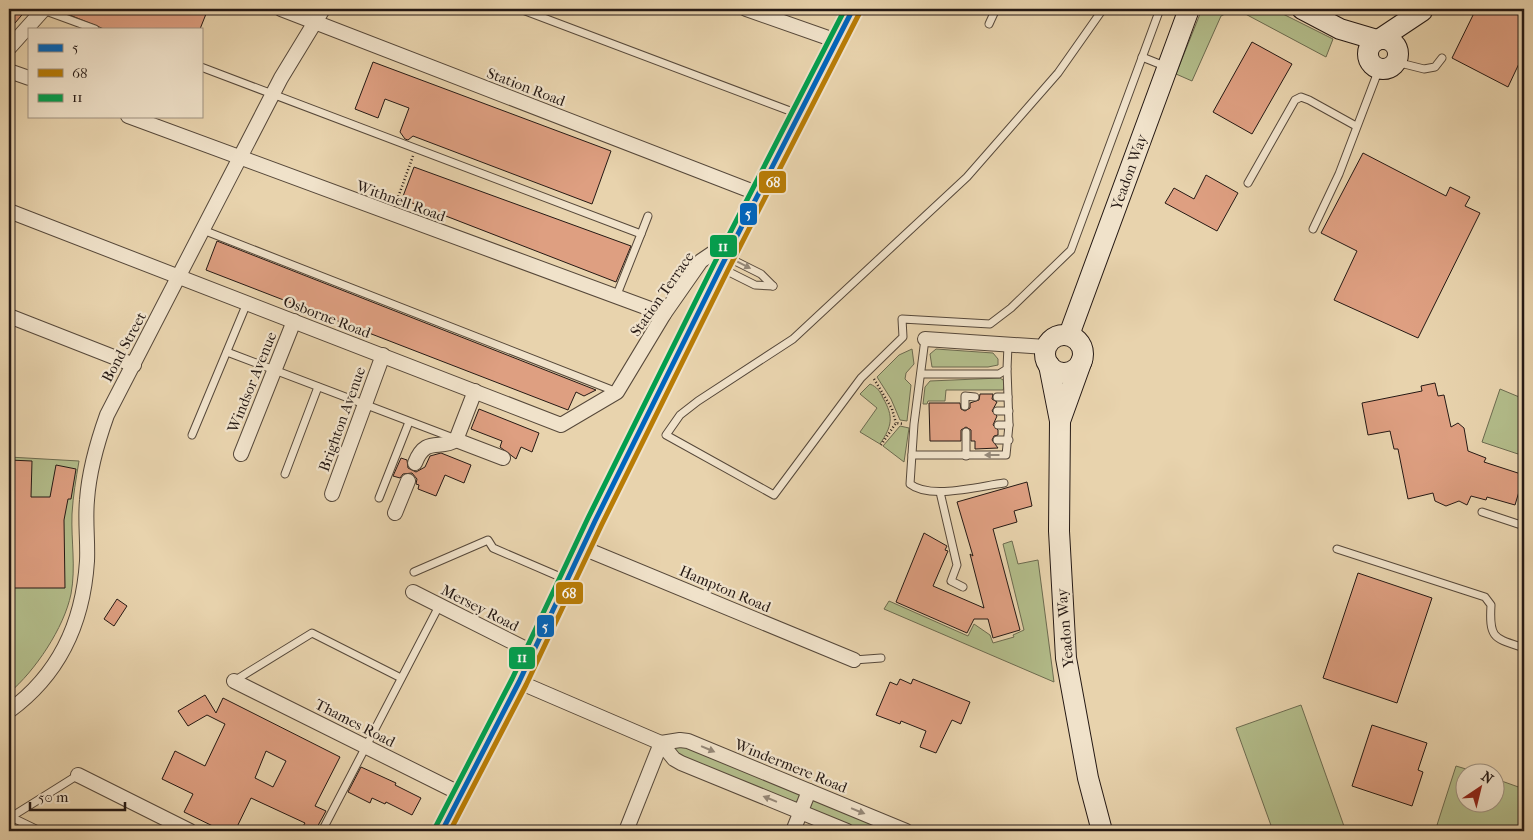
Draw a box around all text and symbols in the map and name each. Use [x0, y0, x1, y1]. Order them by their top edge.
legend [28, 28, 202, 118]
text: 5 [72, 38, 78, 56]
text: 68 [72, 64, 88, 82]
street label: Station Road [484, 64, 569, 110]
text: 11 [72, 88, 83, 106]
street label: Yeadon Way [1107, 131, 1151, 213]
line badge: 68 [758, 170, 787, 194]
text: 68 [766, 174, 780, 191]
street label: Withnell Road [353, 176, 449, 226]
line badge: 5 [739, 202, 758, 226]
text: 5 [745, 205, 751, 222]
line badge: 11 [709, 234, 738, 258]
text: 11 [718, 238, 728, 255]
street label: Station Terrace [626, 248, 698, 340]
one-way arrow [737, 261, 751, 269]
street label: Osborne Road [281, 292, 374, 342]
street label: Bond Street [98, 308, 150, 385]
street label: Windsor Avenue [223, 329, 281, 436]
street label: Brighton Avenue [315, 364, 369, 474]
one-way arrow [984, 452, 1000, 460]
street label: Hampton Road [677, 562, 774, 617]
street label: Mersey Road [438, 581, 523, 636]
line badge: 68 [555, 581, 584, 605]
text: 68 [562, 585, 576, 602]
street label: Yeadon Way [1052, 587, 1078, 669]
line badge: 5 [536, 614, 555, 638]
text: 5 [542, 618, 548, 635]
line badge: 11 [508, 646, 536, 670]
text: 11 [517, 649, 527, 666]
street label: Thames Road [312, 695, 399, 751]
street label: Windermere Road [731, 735, 851, 797]
one-way arrow [701, 746, 715, 754]
north arrow [1456, 762, 1506, 812]
text: N [1478, 768, 1497, 788]
scale bar [30, 780, 125, 812]
text: 50 m [38, 788, 69, 806]
one-way arrow [762, 795, 777, 803]
one-way arrow [851, 808, 865, 816]

